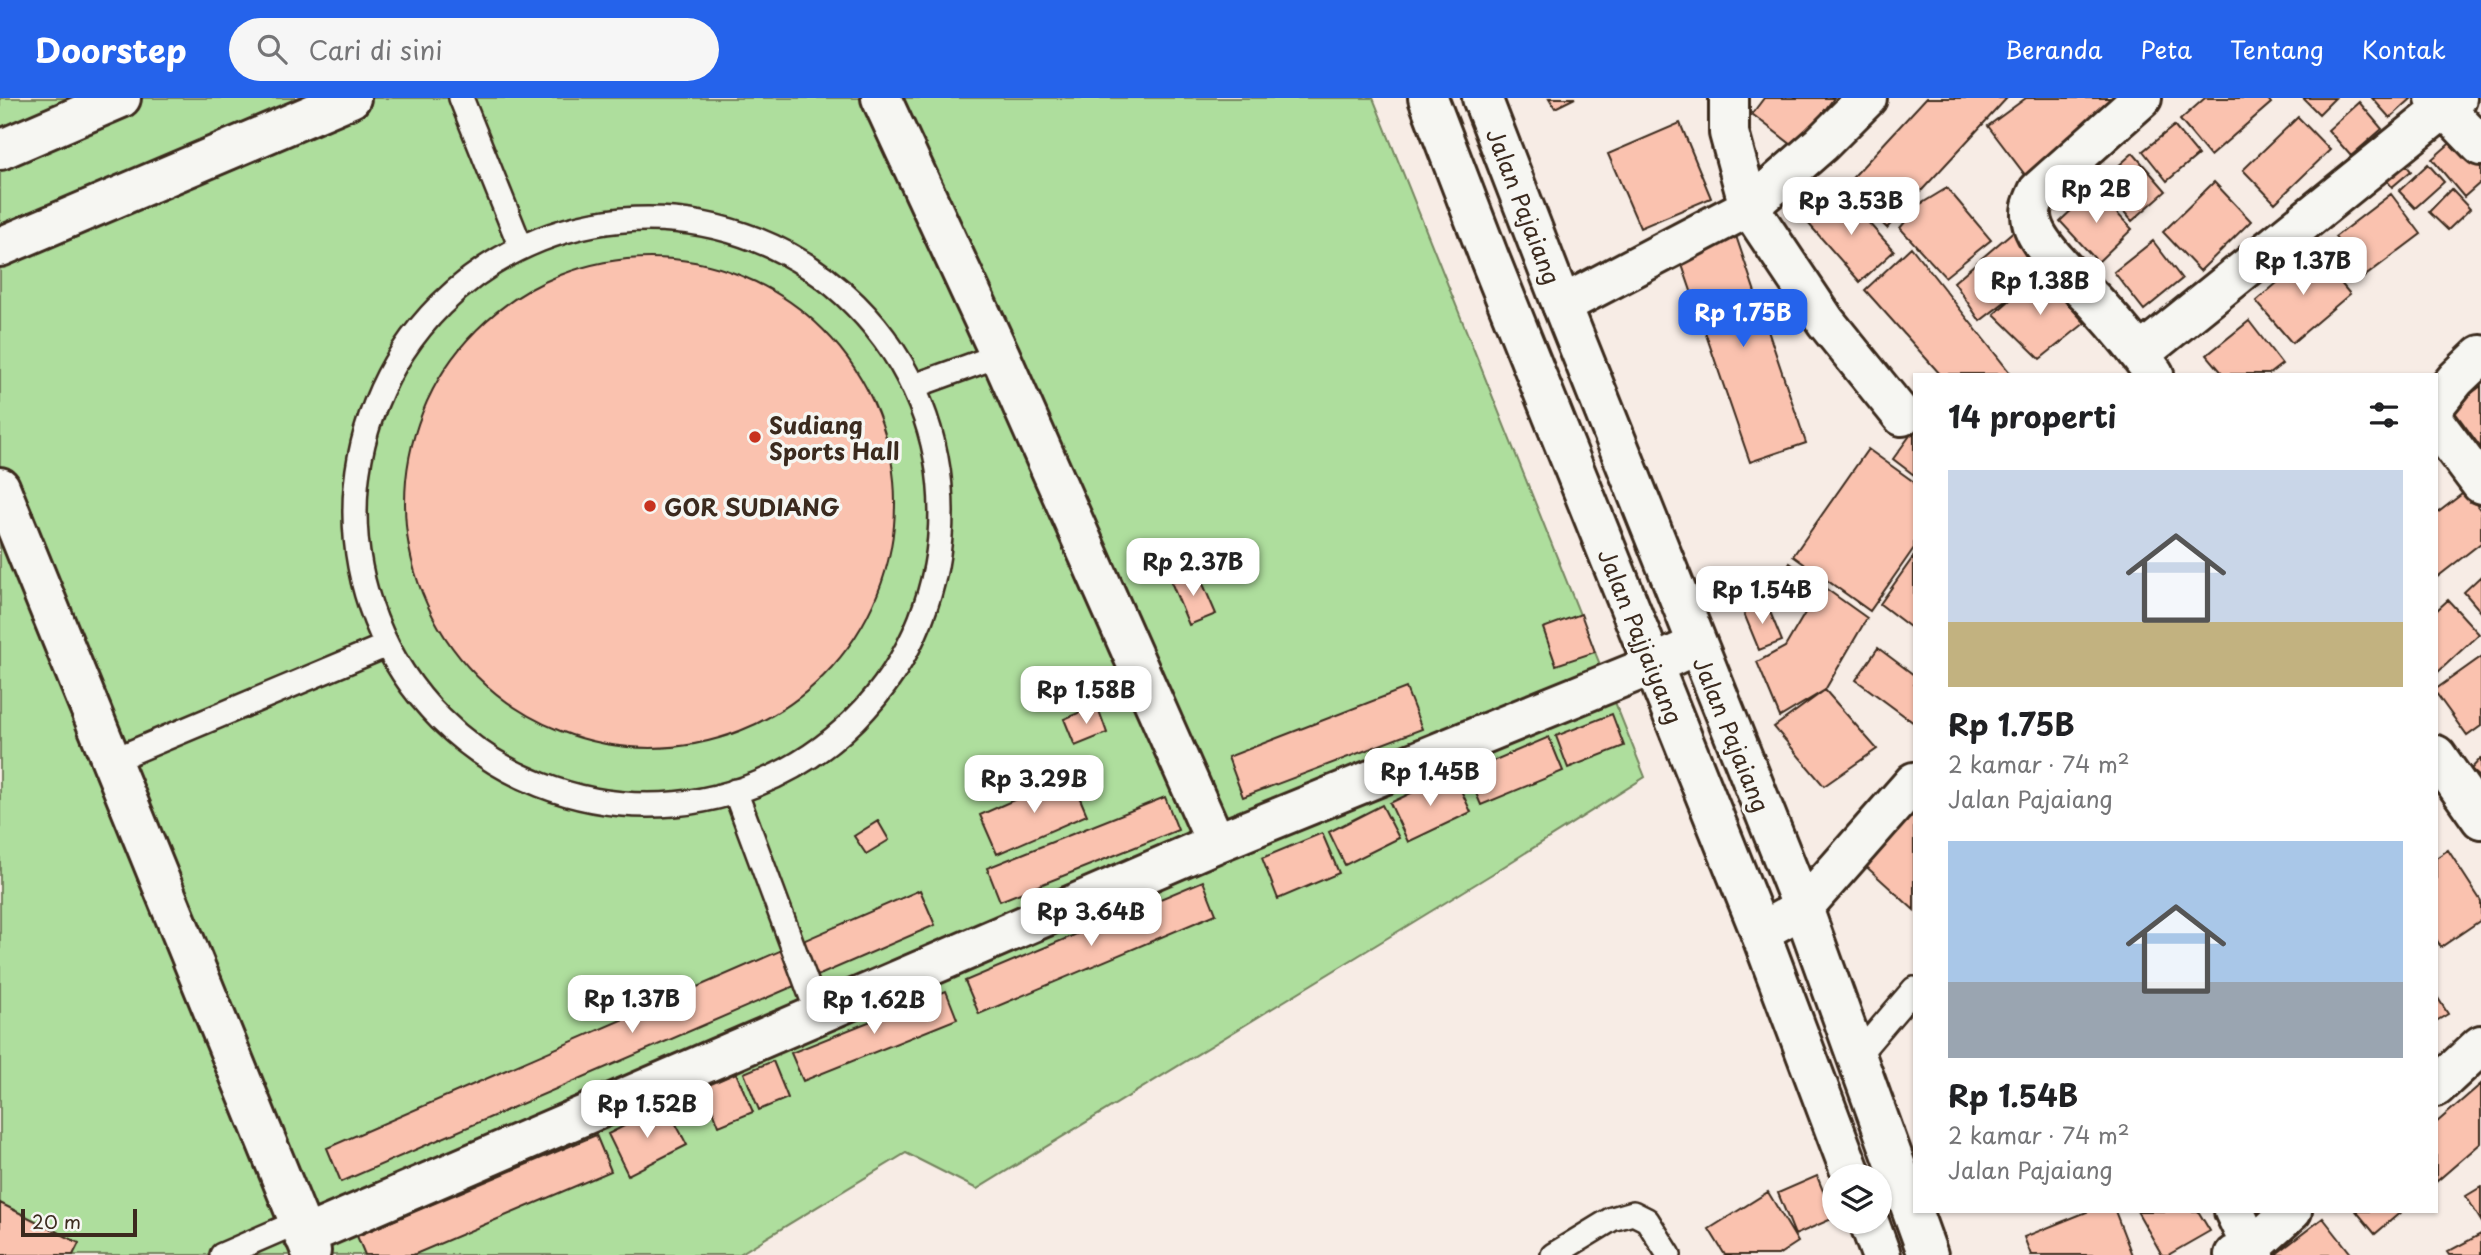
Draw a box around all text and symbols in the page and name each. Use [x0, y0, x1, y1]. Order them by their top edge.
search box [229, 18, 719, 81]
text: Doorstep [35, 24, 187, 74]
icon: search [253, 30, 291, 68]
text: Cari di sini [309, 30, 443, 69]
text: Beranda [2005, 31, 2102, 67]
text: Peta [2140, 31, 2192, 67]
text: Tentang [2230, 31, 2324, 67]
text: Kontak [2362, 31, 2446, 67]
street label: Jalan Pajaiang [1478, 123, 1570, 289]
pin: Rp 2B [2047, 166, 2145, 225]
text: Rp 2B [2061, 170, 2131, 205]
pin: Rp 3.53B [1779, 178, 1923, 237]
text: Rp 3.53B [1799, 182, 1903, 217]
pin: Rp 1.37B [2231, 238, 2375, 297]
text: Rp 1.37B [2255, 242, 2351, 277]
pin: Rp 1.38B [1968, 258, 2112, 317]
text: Rp 1.38B [1990, 262, 2090, 297]
pin: Rp 1.75B [1671, 289, 1815, 349]
text: Rp 1.75B [1694, 294, 1792, 329]
text: 14 properti [1948, 393, 2116, 438]
icon: filters [2365, 396, 2403, 434]
place label: Sudiang Sports Hall [769, 407, 899, 468]
marker: Sudiang Sports Hall [747, 429, 763, 445]
place label: GOR SUDIANG [664, 489, 840, 524]
marker: GOR SUDIANG [642, 498, 658, 514]
icon: home [2113, 515, 2239, 641]
pin: Rp 2.37B [1121, 538, 1265, 598]
text: Rp 2.37B [1142, 543, 1244, 578]
street label: Jalan Pajjaiyang [1590, 543, 1692, 729]
pin: Rp 1.54B [1690, 566, 1834, 626]
text: Rp 1.54B [1712, 571, 1812, 606]
street label: Jalan Pajaiang [1685, 651, 1779, 817]
pin: Rp 1.58B [1014, 666, 1158, 726]
text: Rp 1.58B [1037, 671, 1135, 706]
text: Rp 1.75B [1948, 701, 2075, 746]
text: 2 kamar · 74 m² [1948, 746, 2130, 781]
pin: Rp 1.45B [1358, 748, 1502, 808]
text: Rp 1.45B [1380, 753, 1480, 788]
pin: Rp 3.29B [962, 756, 1106, 815]
text: Rp 3.29B [981, 760, 1087, 795]
text: Jalan Pajaiang [1948, 781, 2113, 816]
icon: home [2113, 886, 2239, 1012]
pin: Rp 3.64B [1019, 888, 1163, 948]
text: Rp 3.64B [1037, 893, 1145, 928]
pin: Rp 1.37B [560, 976, 704, 1035]
pin: Rp 1.62B [802, 976, 946, 1036]
text: Rp 1.37B [584, 980, 680, 1015]
text: Rp 1.62B [823, 981, 925, 1016]
text: Rp 1.54B [1948, 1072, 2078, 1117]
pin: Rp 1.52B [575, 1080, 719, 1140]
text: Rp 1.52B [597, 1085, 697, 1120]
text: 2 kamar · 74 m² [1948, 1117, 2130, 1152]
text: Jalan Pajaiang [1948, 1152, 2113, 1187]
map controls [1822, 1164, 1892, 1234]
button: layers [1822, 1164, 1892, 1234]
scale bar [21, 1206, 136, 1238]
text: 20 m [32, 1207, 81, 1235]

